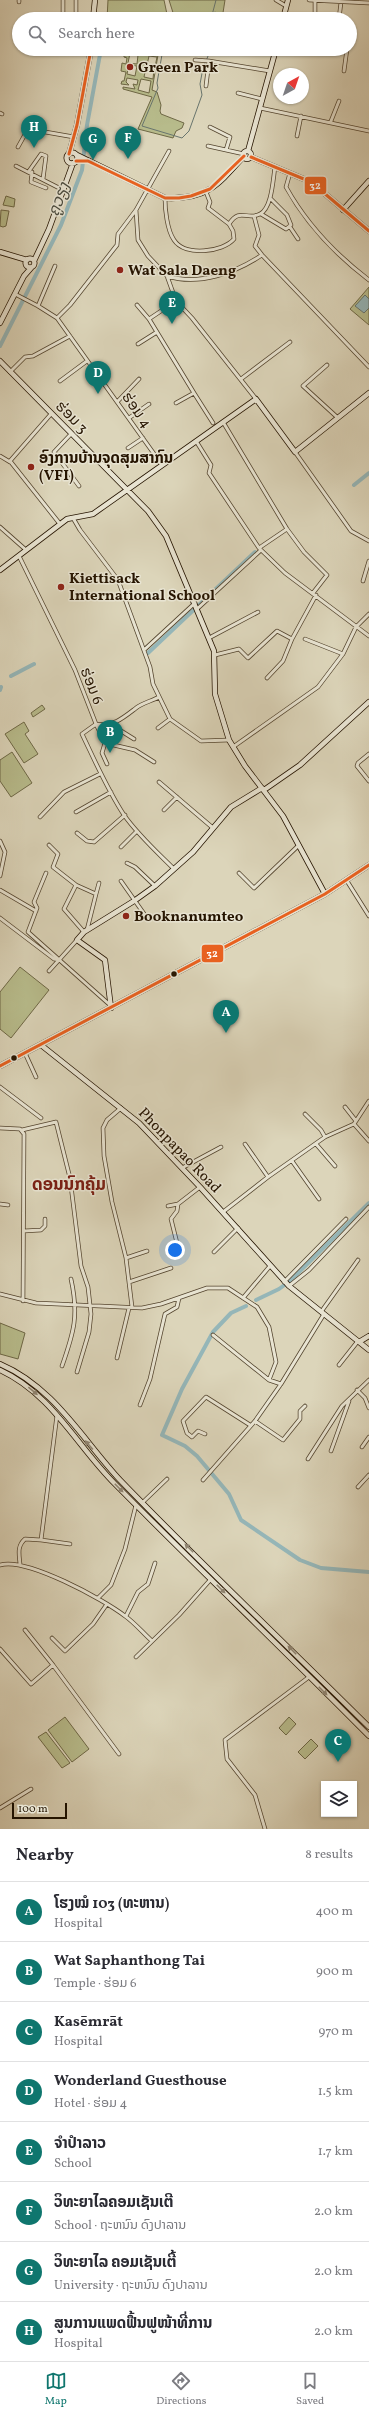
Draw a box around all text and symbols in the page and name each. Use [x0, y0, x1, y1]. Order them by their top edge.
search box [12, 12, 357, 56]
icon: search [26, 23, 48, 45]
text: Search here [58, 24, 135, 45]
place label: Green Park [138, 58, 218, 79]
marker: Green Park [125, 62, 135, 72]
north arrow [273, 68, 309, 104]
pin: H [21, 115, 47, 148]
pin: F [115, 126, 141, 159]
pin: G [80, 127, 106, 160]
line badge: 32 [304, 176, 327, 195]
water label: ຄູວຽງ [43, 179, 77, 220]
text: 32 [309, 179, 321, 194]
place label: Wat Sala Daeng [128, 261, 236, 282]
marker: Wat Sala Daeng [115, 265, 125, 275]
pin: E [159, 291, 185, 324]
pin: D [85, 361, 111, 394]
street label: ຮ່ອມ 4 [116, 389, 156, 433]
street label: ຮ່ອມ 3 [50, 397, 92, 439]
place label: ອົງການບ້ານຈຸດສຸມສາກົນ (VFI) [39, 449, 173, 487]
marker: ອົງການບ້ານຈຸດສຸມສາກົນ (VFI) [26, 462, 36, 472]
place label: Kiettisack International School [69, 569, 215, 607]
marker: Kiettisack International School [56, 582, 66, 592]
street label: ຮ່ອມ 6 [74, 665, 108, 708]
pin: B [97, 720, 123, 753]
place label: Booknanumteo [134, 907, 244, 928]
marker: Booknanumteo [121, 911, 131, 921]
line badge: 32 [201, 944, 224, 963]
text: 32 [206, 947, 218, 962]
unlabelled marker [169, 969, 179, 979]
pin: A [213, 1000, 239, 1033]
unlabelled marker [9, 1053, 19, 1063]
street label: Phonpapao Road [133, 1104, 225, 1198]
district label: ດອນນົກຄຸ້ມ [32, 1174, 106, 1197]
your location [165, 1240, 185, 1260]
one-way arrow [27, 1386, 38, 1395]
one-way arrow [85, 1440, 94, 1450]
one-way arrow [114, 1483, 124, 1493]
one-way arrow [184, 1543, 194, 1553]
one-way arrow [216, 1584, 226, 1594]
one-way arrow [287, 1645, 297, 1655]
one-way arrow [318, 1686, 328, 1695]
pin: C [325, 1729, 351, 1762]
map controls [321, 1781, 357, 1817]
button: layers [321, 1781, 357, 1817]
scale bar [12, 1801, 67, 1820]
text: 100 m [18, 1802, 48, 1817]
text: Nearby [16, 1844, 74, 1867]
text: 8 results [305, 1846, 353, 1864]
text: ໂຮງໝໍ 103 (ທະຫານ) [54, 1894, 169, 1915]
text: A [24, 1903, 34, 1921]
text: 400 m [316, 1903, 353, 1921]
text: Hospital [54, 1915, 103, 1933]
text: Wat Saphanthong Tai [54, 1951, 205, 1972]
text: B [25, 1963, 33, 1981]
text: 900 m [316, 1963, 353, 1981]
text: Temple · ຮ່ອມ 6 [54, 1975, 137, 1993]
text: Kasēmrāt [54, 2012, 123, 2033]
text: C [25, 2023, 33, 2041]
text: 970 m [319, 2023, 353, 2041]
text: Hospital [54, 2033, 103, 2051]
text: Wonderland Guesthouse [54, 2071, 227, 2092]
text: D [24, 2083, 34, 2101]
text: 1.5 km [318, 2083, 353, 2101]
text: Hotel · ຮ່ອມ 4 [54, 2095, 127, 2113]
text: ຈຳປຳລາວ [54, 2134, 106, 2155]
text: E [25, 2143, 33, 2161]
text: 1.7 km [318, 2143, 353, 2161]
text: School [54, 2155, 92, 2173]
text: ວິທະຍາໄລຄອມເຊັນເຕີ [54, 2193, 173, 2214]
text: F [25, 2203, 33, 2221]
text: 2.0 km [314, 2203, 353, 2221]
text: School · ຖະຫນົນ ດົງປາລານ [54, 2217, 186, 2235]
text: ວິທະຍາໄລ ຄອມເຊັນເຕີ້ [54, 2253, 176, 2274]
text: G [24, 2263, 34, 2281]
text: 2.0 km [314, 2263, 353, 2281]
text: University · ຖະຫນົນ ດົງປາລານ [54, 2277, 208, 2295]
text: ສູນການແພດຟື້ນຟູໜ້າທີ່ການ [54, 2314, 212, 2335]
text: H [24, 2323, 34, 2341]
text: 2.0 km [314, 2323, 353, 2341]
text: Hospital [54, 2335, 103, 2353]
tab: Map [45, 2370, 67, 2409]
tab: Directions [156, 2370, 207, 2409]
tab: Saved [296, 2370, 324, 2409]

